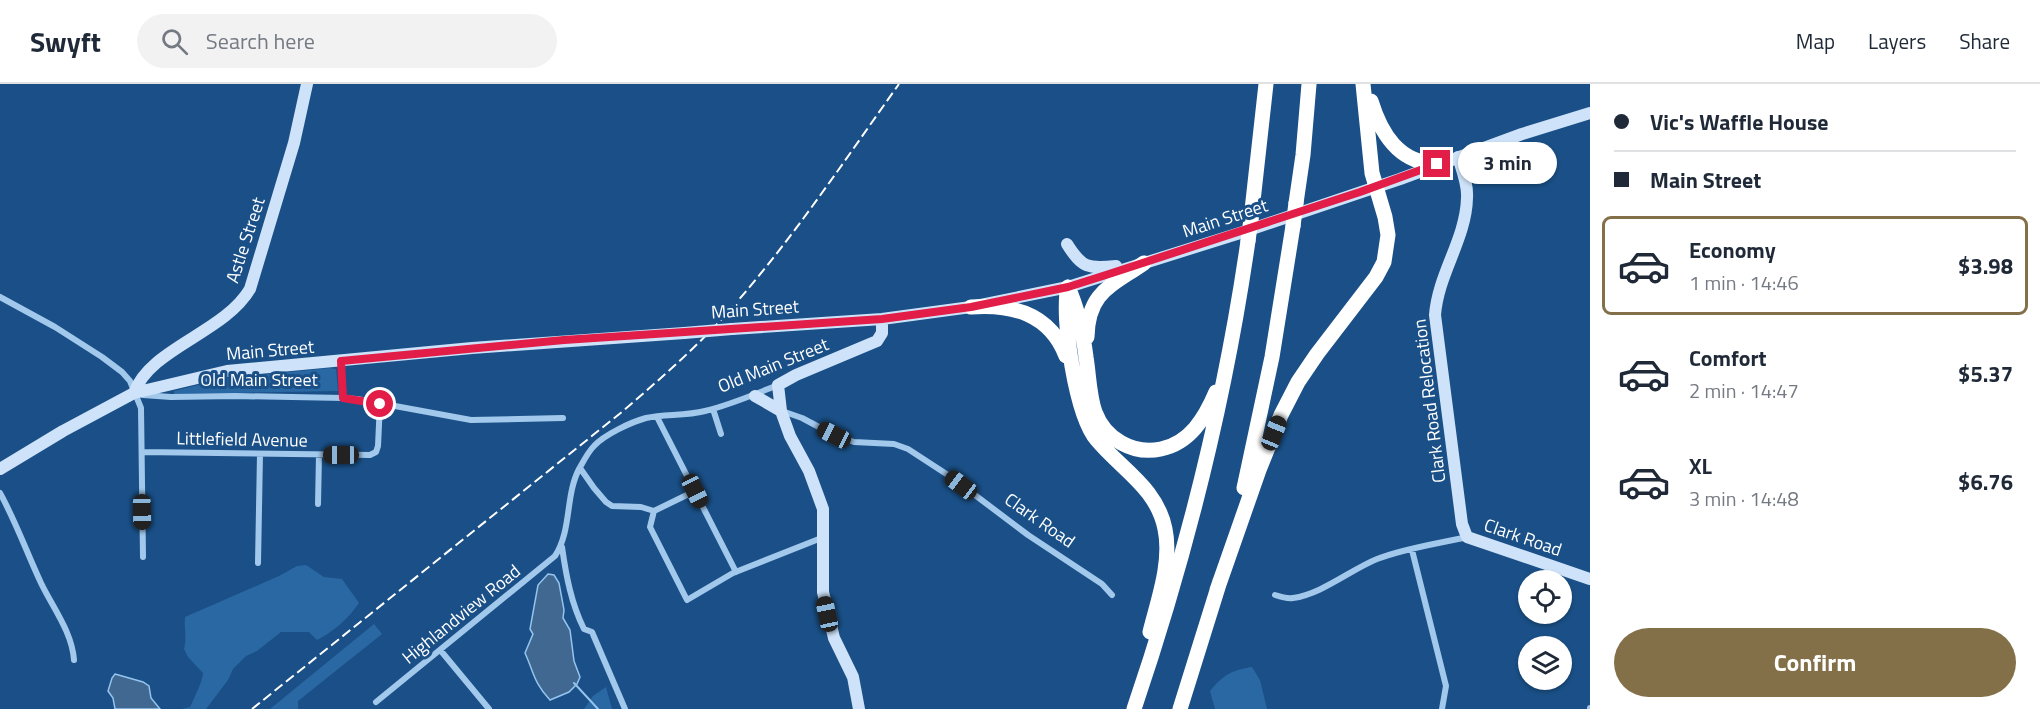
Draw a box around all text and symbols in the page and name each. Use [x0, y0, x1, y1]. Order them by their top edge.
search box [137, 14, 557, 68]
text: Swyft [30, 20, 101, 63]
text: Search here [206, 24, 315, 58]
icon: search [158, 25, 191, 58]
text: Map [1796, 25, 1835, 57]
text: Layers [1868, 25, 1926, 57]
text: Share [1959, 25, 2010, 57]
text: Vic's Waffle House [1650, 105, 1829, 139]
callout: 3 min [1458, 143, 1557, 185]
text: 3 min [1483, 147, 1532, 178]
route end [1423, 150, 1450, 177]
text: Main Street [1650, 163, 1761, 197]
street label: Main Street [1179, 191, 1272, 244]
street label: Astle Street [218, 193, 272, 287]
text: Economy [1689, 233, 1776, 267]
icon: car [1617, 239, 1671, 293]
text: $3.98 [1958, 249, 2013, 283]
text: 1 min · 14:46 [1689, 267, 1799, 298]
street label: Main Street [710, 292, 801, 326]
street label: Clark Road Relocation [1406, 318, 1452, 484]
street label: Old Main Street [713, 330, 833, 400]
street label: Main Street [225, 333, 316, 367]
text: Comfort [1689, 341, 1767, 375]
icon: car [1617, 347, 1671, 401]
text: $5.37 [1958, 357, 2013, 391]
street label: Old Main Street [200, 366, 318, 393]
text: 2 min · 14:47 [1689, 375, 1799, 406]
route start [366, 390, 393, 417]
car [1259, 413, 1289, 453]
car [814, 419, 854, 451]
street label: Littlefield Avenue [176, 424, 308, 454]
car [323, 446, 359, 464]
text: XL [1689, 449, 1712, 483]
icon: car [1617, 455, 1671, 509]
text: $6.76 [1958, 465, 2013, 499]
car [941, 467, 981, 503]
car [679, 471, 711, 511]
text: 3 min · 14:48 [1689, 483, 1799, 514]
street label: Clark Road [999, 486, 1081, 554]
car [133, 494, 151, 530]
street label: Clark Road [1480, 511, 1566, 563]
street label: Highlandview Road [396, 558, 526, 670]
map controls [1518, 570, 1572, 690]
button: locate [1518, 570, 1572, 624]
car [814, 595, 840, 633]
button: Confirm [1614, 628, 2016, 697]
button: layers [1518, 636, 1572, 690]

